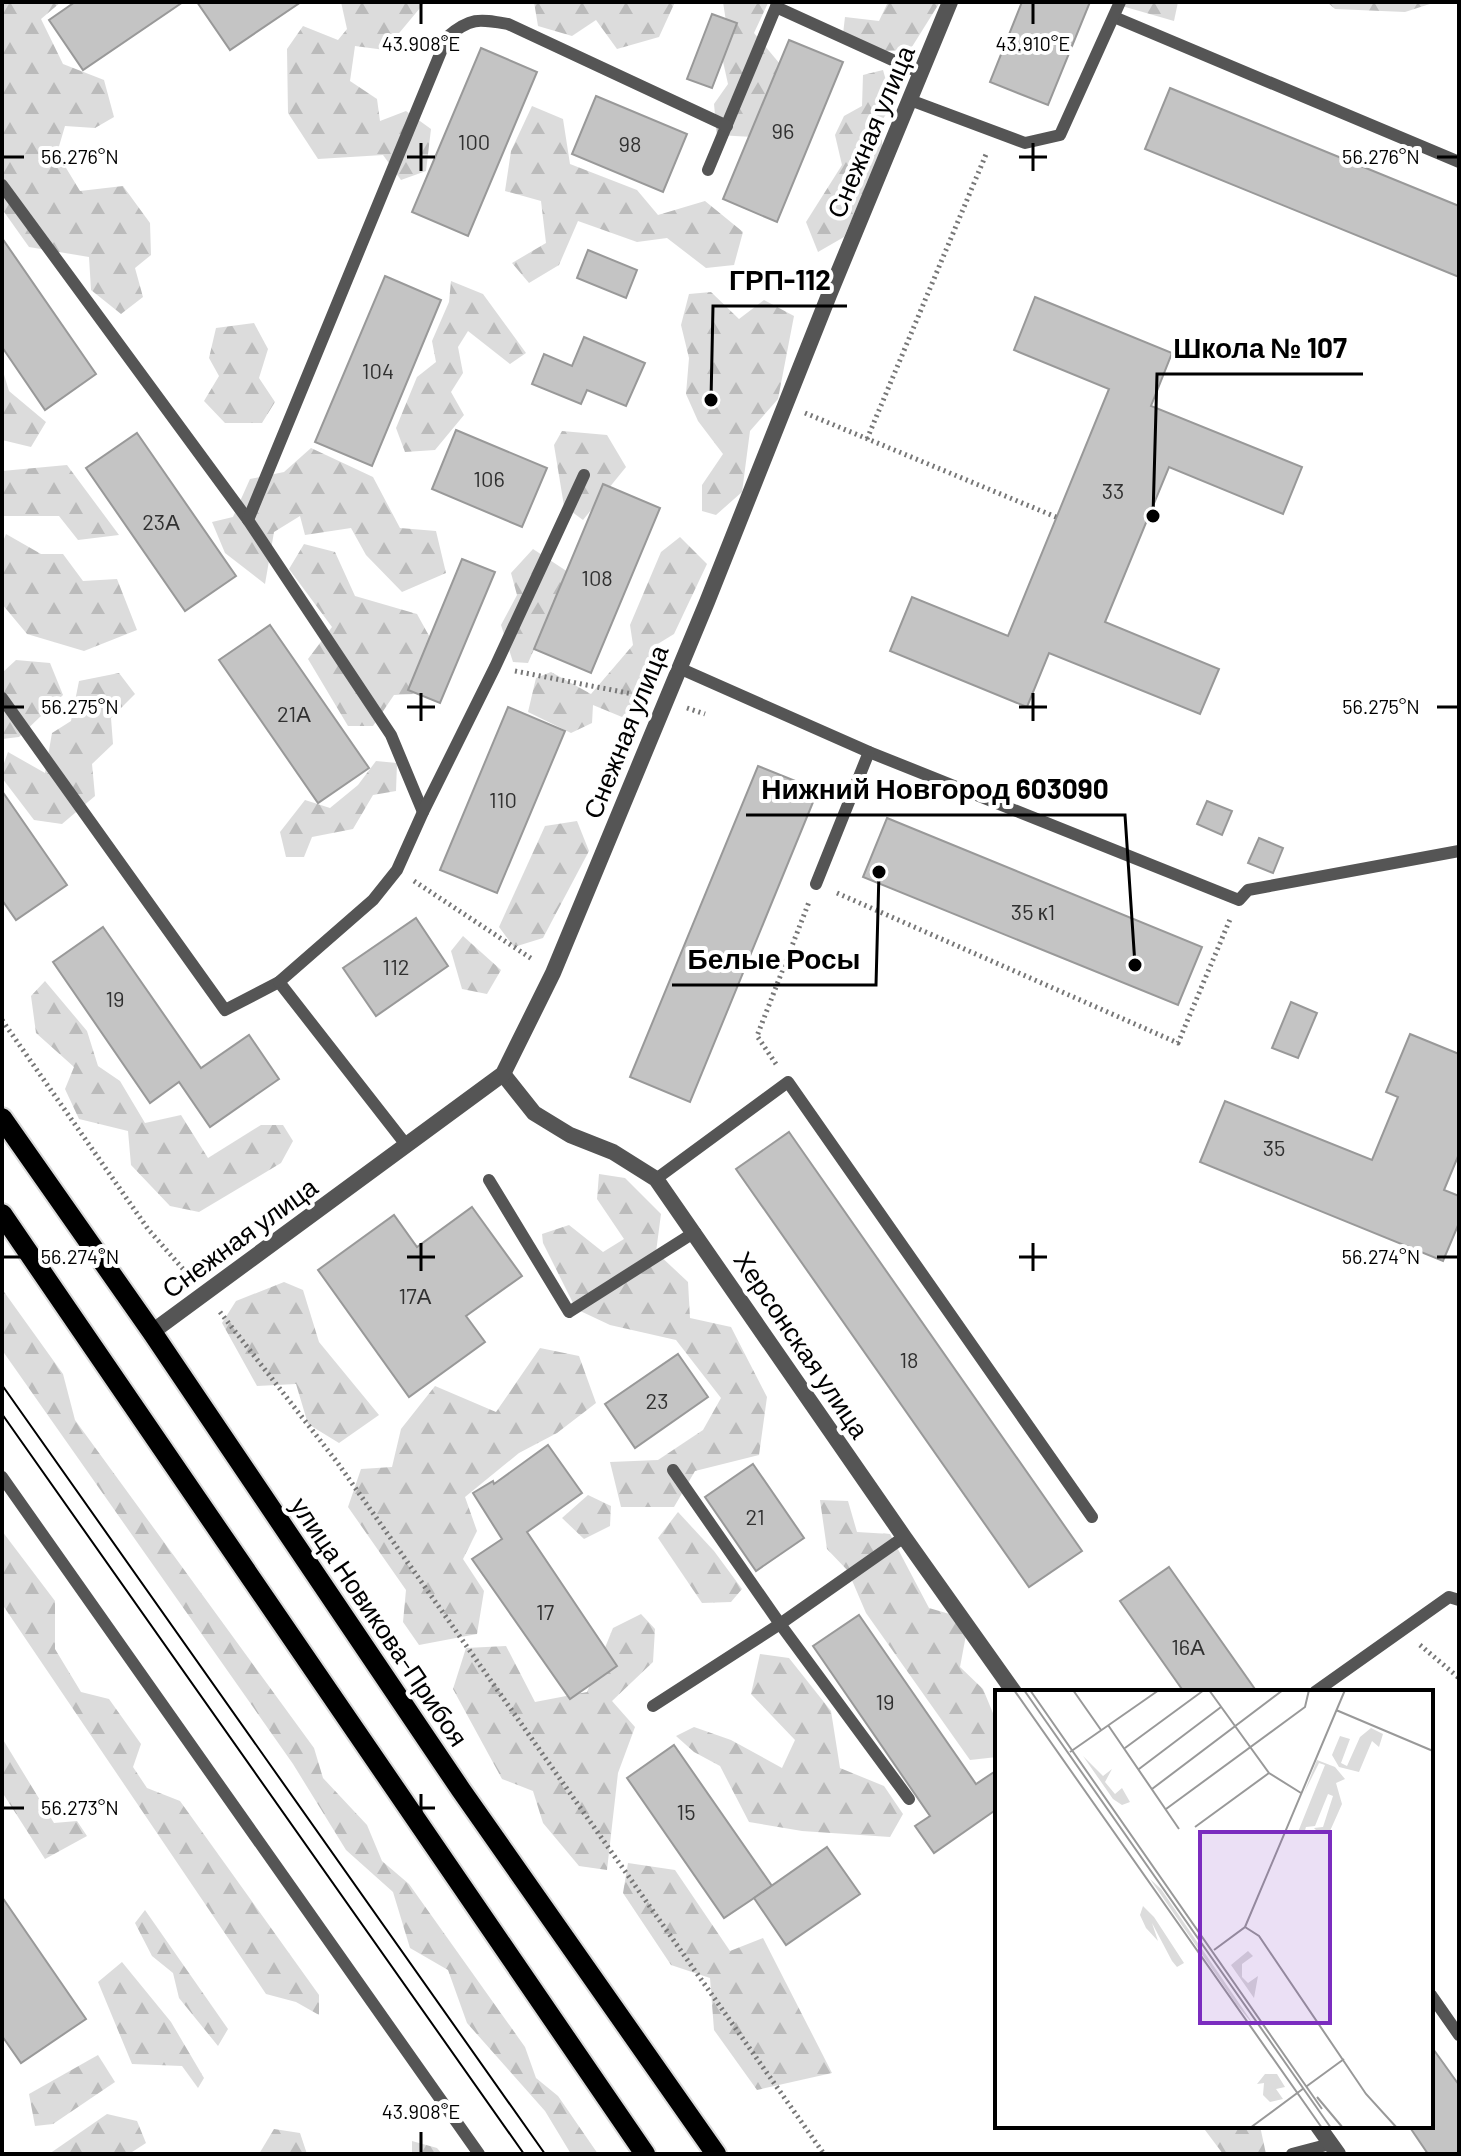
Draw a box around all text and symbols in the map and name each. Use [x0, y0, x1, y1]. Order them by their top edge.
text: 43.908°E [382, 31, 460, 55]
text: 43.910°E [996, 31, 1070, 55]
street label: Снежная улица [819, 40, 920, 222]
house number: 96 [772, 117, 794, 143]
house number: 100 [458, 128, 490, 154]
house number: 98 [619, 130, 641, 156]
text: 56.276°N [41, 144, 119, 168]
text: 56.276°N [1342, 144, 1420, 168]
callout: ГРП-112 [713, 254, 847, 306]
text: ГРП-112 [729, 262, 831, 296]
callout: Школа № 107 [1157, 322, 1363, 374]
text: Школа № 107 [1173, 330, 1347, 364]
house number: 104 [362, 357, 394, 383]
house number: 106 [473, 465, 505, 491]
house number: 33 [1102, 477, 1124, 503]
house number: 23А [142, 508, 180, 534]
house number: 108 [581, 564, 613, 590]
street label: Снежная улица [576, 640, 674, 823]
text: 56.275°N [41, 694, 119, 718]
text: 56.275°N [1342, 694, 1420, 718]
house number: 21А [277, 700, 311, 726]
callout: Нижний Новгород 603090 [746, 763, 1125, 815]
text: Нижний Новгород 603090 [761, 771, 1109, 805]
house number: 110 [489, 786, 517, 812]
house number: 35 к1 [1011, 898, 1055, 924]
callout: Белые Росы [672, 933, 876, 985]
text: Белые Росы [688, 941, 860, 975]
house number: 112 [382, 953, 410, 979]
house number: 19 [105, 985, 125, 1011]
house number: 35 [1263, 1134, 1285, 1160]
street label: Снежная улица [155, 1170, 323, 1303]
text: 56.274°N [41, 1244, 119, 1268]
text: 56.274°N [1342, 1244, 1420, 1268]
street label: Херсонская улица [728, 1245, 876, 1444]
house number: 17А [399, 1282, 432, 1308]
house number: 18 [899, 1346, 919, 1372]
house number: 23 [646, 1387, 669, 1413]
street label: улица Новикова-Прибоя [285, 1491, 475, 1752]
house number: 21 [745, 1503, 765, 1529]
house number: 17 [536, 1598, 554, 1624]
house number: 16А [1171, 1633, 1205, 1659]
house number: 19 [875, 1688, 895, 1714]
inset map [995, 1690, 1433, 2128]
text: 56.273°N [41, 1795, 119, 1819]
house number: 15 [676, 1798, 696, 1824]
text: 43.908°E [382, 2099, 460, 2123]

